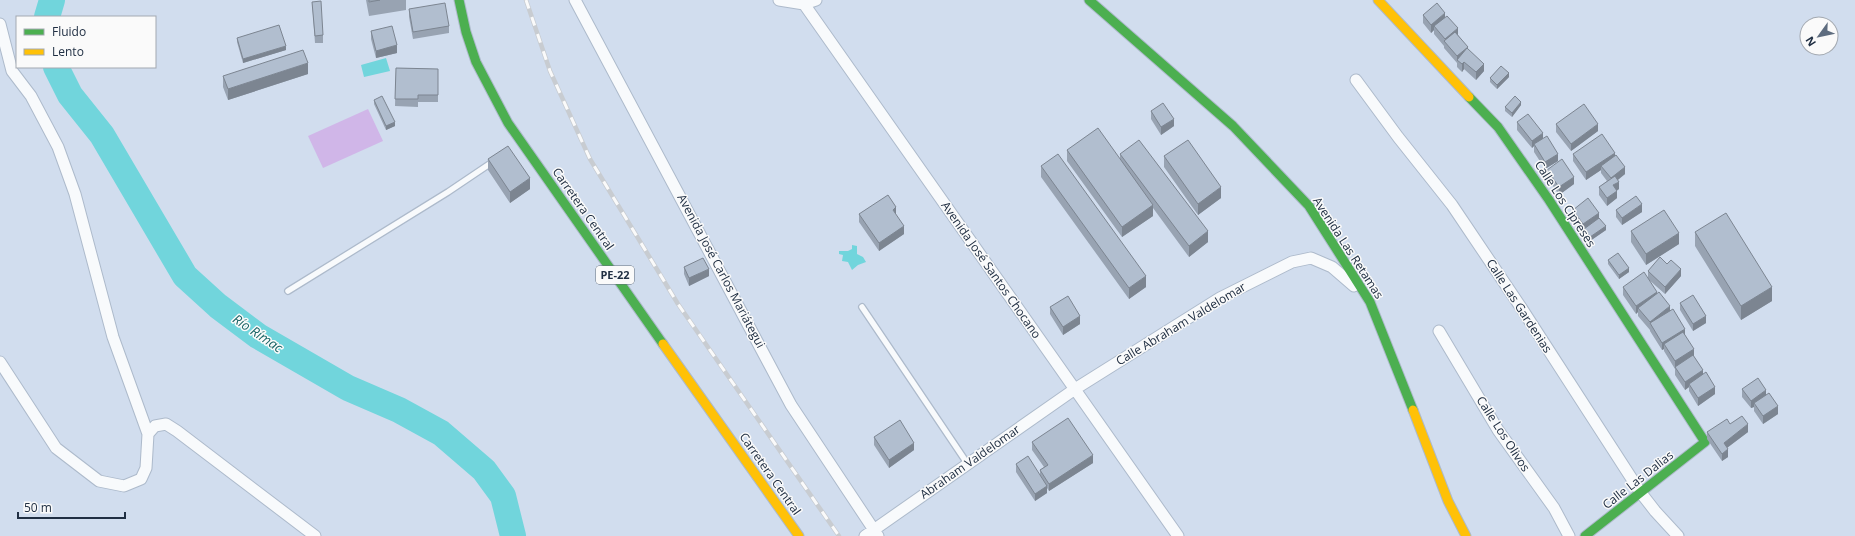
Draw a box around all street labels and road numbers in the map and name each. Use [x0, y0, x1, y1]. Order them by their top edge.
street label: Calle Los Cipreses [1531, 157, 1600, 251]
street label: Carretera Central [549, 164, 618, 253]
street label: Avenida José Carlos Mariátegui [674, 191, 769, 351]
street label: Avenida Las Retamas [1309, 194, 1388, 302]
street label: Avenida José Santos Chocano [937, 198, 1045, 342]
street label: Calle Las Gardenias [1483, 255, 1556, 356]
road number: PE-22 [596, 266, 634, 284]
street label: Calle Abraham Valdelomar [1113, 278, 1249, 369]
street label: Calle Los Olivos [1473, 393, 1534, 475]
street label: Abraham Valdelomar [916, 421, 1023, 503]
street label: Carretera Central [736, 429, 805, 518]
street label: Calle Las Dalias [1599, 446, 1677, 513]

